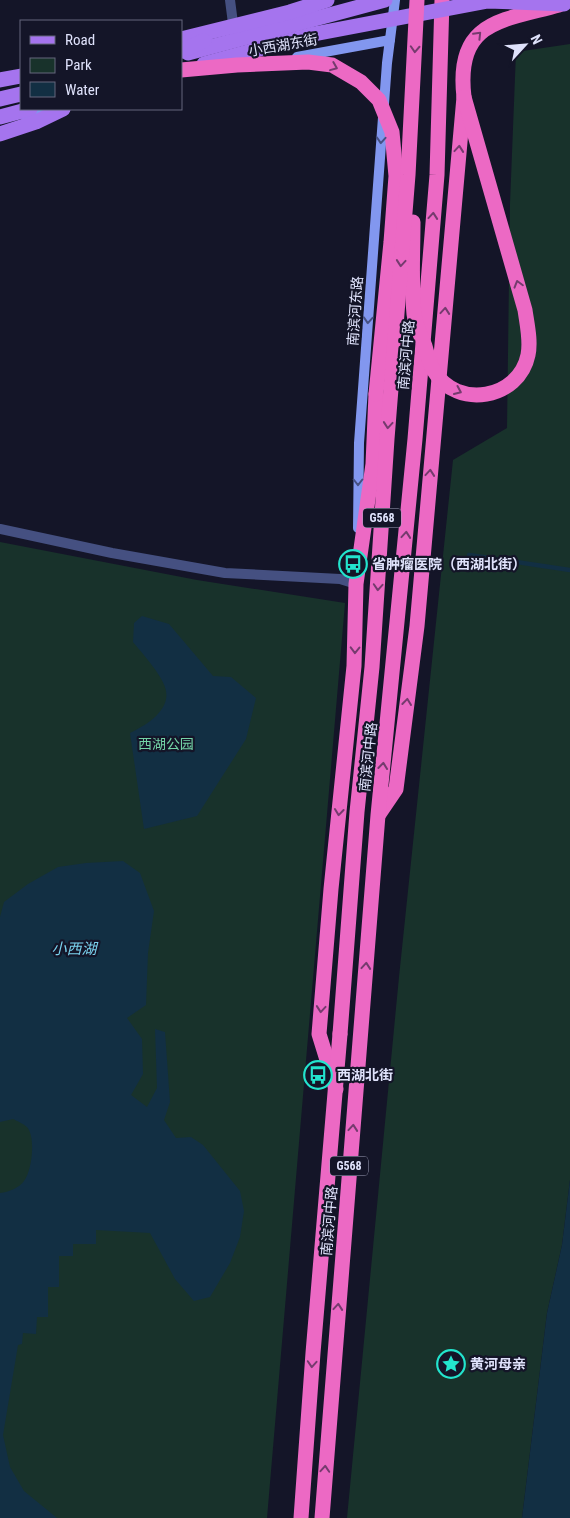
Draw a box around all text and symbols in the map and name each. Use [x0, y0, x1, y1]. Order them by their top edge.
legend [20, 20, 182, 110]
north arrow [500, 20, 550, 70]
text: Road [65, 31, 95, 49]
street label: 小西湖东街 [247, 31, 319, 59]
one-way arrow [472, 32, 481, 41]
text: N [528, 32, 546, 47]
one-way arrow [410, 45, 420, 53]
text: Park [65, 56, 92, 74]
one-way arrow [329, 61, 338, 72]
text: Water [65, 81, 100, 99]
one-way arrow [376, 137, 387, 145]
one-way arrow [454, 145, 465, 153]
one-way arrow [428, 212, 439, 220]
one-way arrow [396, 259, 407, 267]
street label: 南滨河东路 [345, 276, 365, 346]
one-way arrow [513, 281, 523, 289]
one-way arrow [439, 306, 450, 314]
one-way arrow [362, 316, 373, 324]
street label: 南滨河中路 [395, 319, 417, 391]
one-way arrow [453, 385, 462, 396]
one-way arrow [383, 421, 394, 429]
one-way arrow [425, 468, 436, 476]
one-way arrow [353, 478, 363, 486]
road number: G568 [363, 508, 401, 528]
one-way arrow [400, 531, 411, 539]
bus stop icon: 省肿瘤医院（西湖北街） [338, 549, 368, 579]
place label: 省肿瘤医院（西湖北街） [372, 556, 526, 572]
one-way arrow [373, 584, 384, 592]
one-way arrow [350, 646, 360, 654]
one-way arrow [401, 698, 412, 706]
street label: 南滨河中路 [356, 721, 380, 793]
park label: 西湖公园 [138, 736, 194, 752]
one-way arrow [377, 762, 388, 770]
one-way arrow [334, 808, 345, 816]
water label: 小西湖 [51, 940, 98, 958]
one-way arrow [360, 962, 371, 970]
one-way arrow [316, 1005, 327, 1013]
bus stop icon: 西湖北街 [303, 1060, 333, 1090]
place label: 西湖北街 [337, 1067, 393, 1083]
one-way arrow [347, 1124, 358, 1132]
road number: G568 [330, 1156, 368, 1176]
street label: 南滨河中路 [318, 1185, 340, 1257]
one-way arrow [332, 1303, 343, 1311]
place icon: 黄河母亲 [436, 1349, 466, 1379]
place label: 黄河母亲 [470, 1356, 526, 1372]
one-way arrow [306, 1361, 317, 1369]
one-way arrow [320, 1465, 331, 1473]

